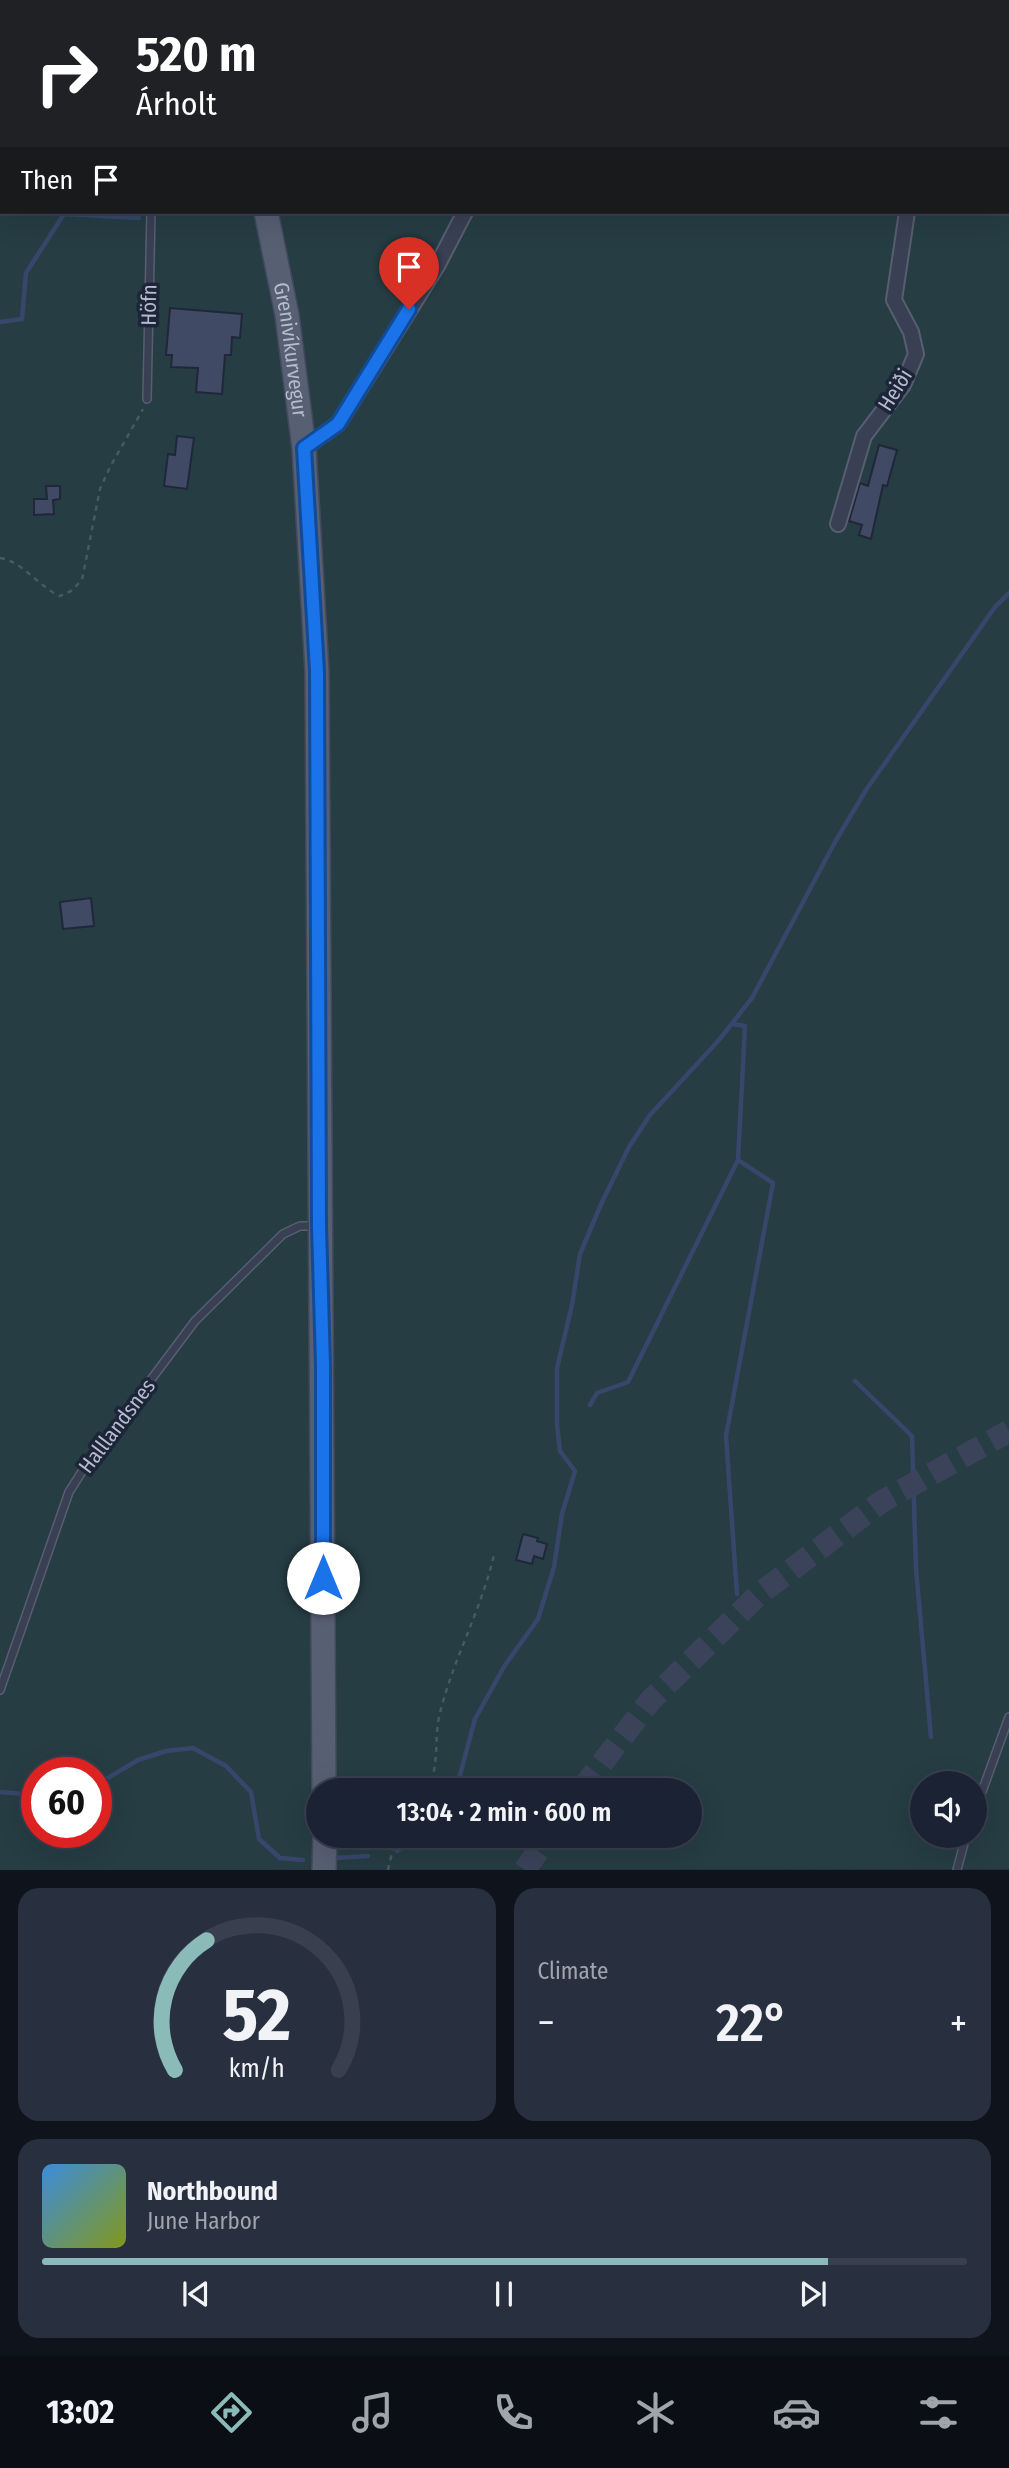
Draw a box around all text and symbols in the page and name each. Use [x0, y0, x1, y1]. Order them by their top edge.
text: 520 m [136, 25, 257, 84]
icon: right [21, 28, 112, 119]
text: Árholt [136, 85, 217, 123]
icon: arrive [87, 161, 125, 199]
text: Then [21, 165, 73, 196]
pin [379, 237, 439, 309]
icon: arrive [390, 248, 428, 286]
street label: Grenivíkurvegur [268, 280, 313, 419]
street label: Höfn [136, 284, 162, 326]
street label: Heiði [872, 364, 918, 416]
street label: Halllandsnes [73, 1374, 161, 1478]
position arrow [286, 1541, 360, 1615]
speed limit sign: 60 [21, 1757, 112, 1848]
map controls [910, 1771, 987, 1848]
button: sound [910, 1771, 987, 1848]
text: 13:04 · 2 min · 600 m [397, 1797, 611, 1828]
text: Climate [538, 1957, 608, 1985]
text: 52 [222, 1973, 291, 2060]
text: 22° [716, 1992, 788, 2055]
text: − [538, 2000, 555, 2046]
text: + [950, 2000, 967, 2046]
text: km/h [229, 2054, 285, 2084]
text: Northbound [147, 2176, 278, 2207]
text: June Harbor [147, 2207, 260, 2235]
icon: previous [177, 2275, 215, 2313]
icon: pause [485, 2275, 523, 2313]
icon: next [794, 2275, 832, 2313]
icon: directions [207, 2388, 256, 2437]
icon: music [348, 2388, 397, 2437]
icon: phone [489, 2388, 538, 2437]
icon: climate [631, 2388, 680, 2437]
icon: car [772, 2388, 821, 2437]
icon: filters [914, 2388, 963, 2437]
text: 13:02 [46, 2393, 114, 2431]

